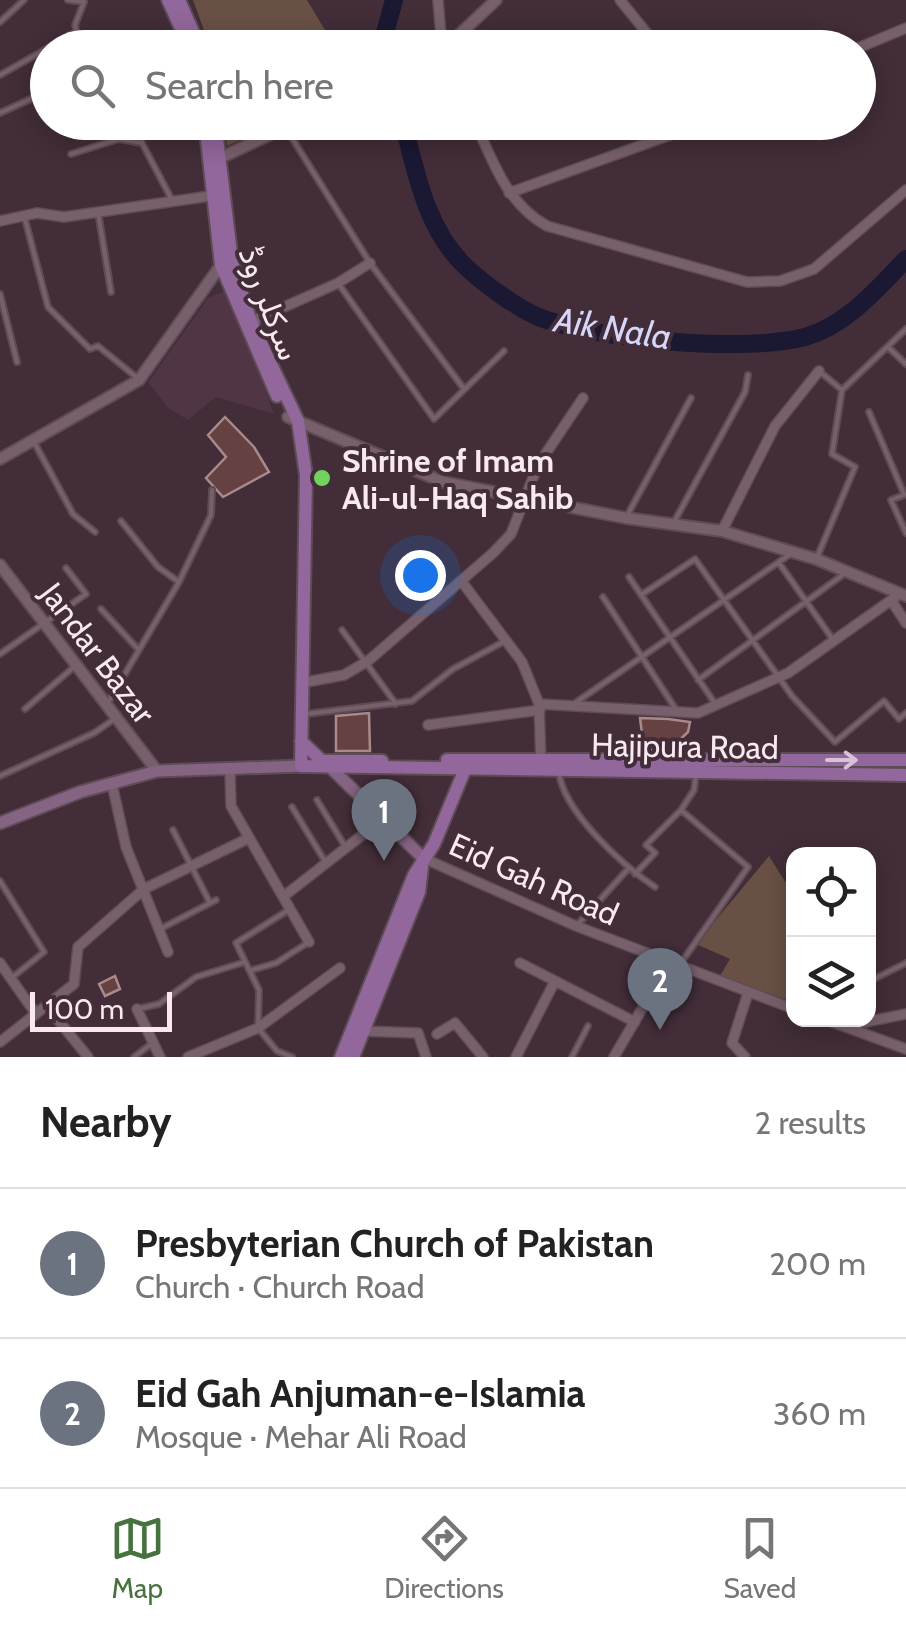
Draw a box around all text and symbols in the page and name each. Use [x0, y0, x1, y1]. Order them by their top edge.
search box [30, 30, 876, 140]
icon: search [65, 58, 120, 113]
text: Search here [145, 62, 334, 109]
street label: سرکلر روڈ [230, 241, 309, 366]
water label: Aik Nala [549, 297, 675, 358]
place label: Shrine of Imam Ali-ul-Haq Sahib [342, 441, 573, 517]
marker: Shrine of Imam Ali-ul-Haq Sahib [311, 467, 333, 489]
your location [395, 550, 446, 601]
street label: Jandar Bazar [32, 574, 164, 732]
street label: Hajipura Road [591, 725, 779, 767]
one-way arrow [826, 750, 858, 770]
pin: 1 [352, 778, 416, 861]
street label: Eid Gah Road [443, 824, 625, 934]
map controls [786, 847, 876, 1027]
button: locate [786, 847, 876, 937]
button: layers [786, 937, 876, 1027]
pin: 2 [628, 948, 692, 1030]
scale bar [30, 987, 172, 1032]
text: 100 m [45, 992, 124, 1026]
text: Nearby [40, 1096, 172, 1148]
text: 2 results [755, 1103, 866, 1142]
text: Presbyterian Church of Pakistan [135, 1220, 654, 1267]
text: 1 [67, 1244, 78, 1283]
text: 200 m [769, 1244, 866, 1283]
text: Church · Church Road [135, 1267, 424, 1306]
text: Eid Gah Anjuman-e-Islamia [135, 1370, 586, 1417]
text: 2 [64, 1394, 81, 1433]
text: 360 m [773, 1394, 866, 1433]
text: Mosque · Mehar Ali Road [135, 1417, 467, 1456]
tab: Map [110, 1511, 165, 1605]
tab: Directions [384, 1511, 504, 1605]
tab: Saved [724, 1511, 796, 1605]

